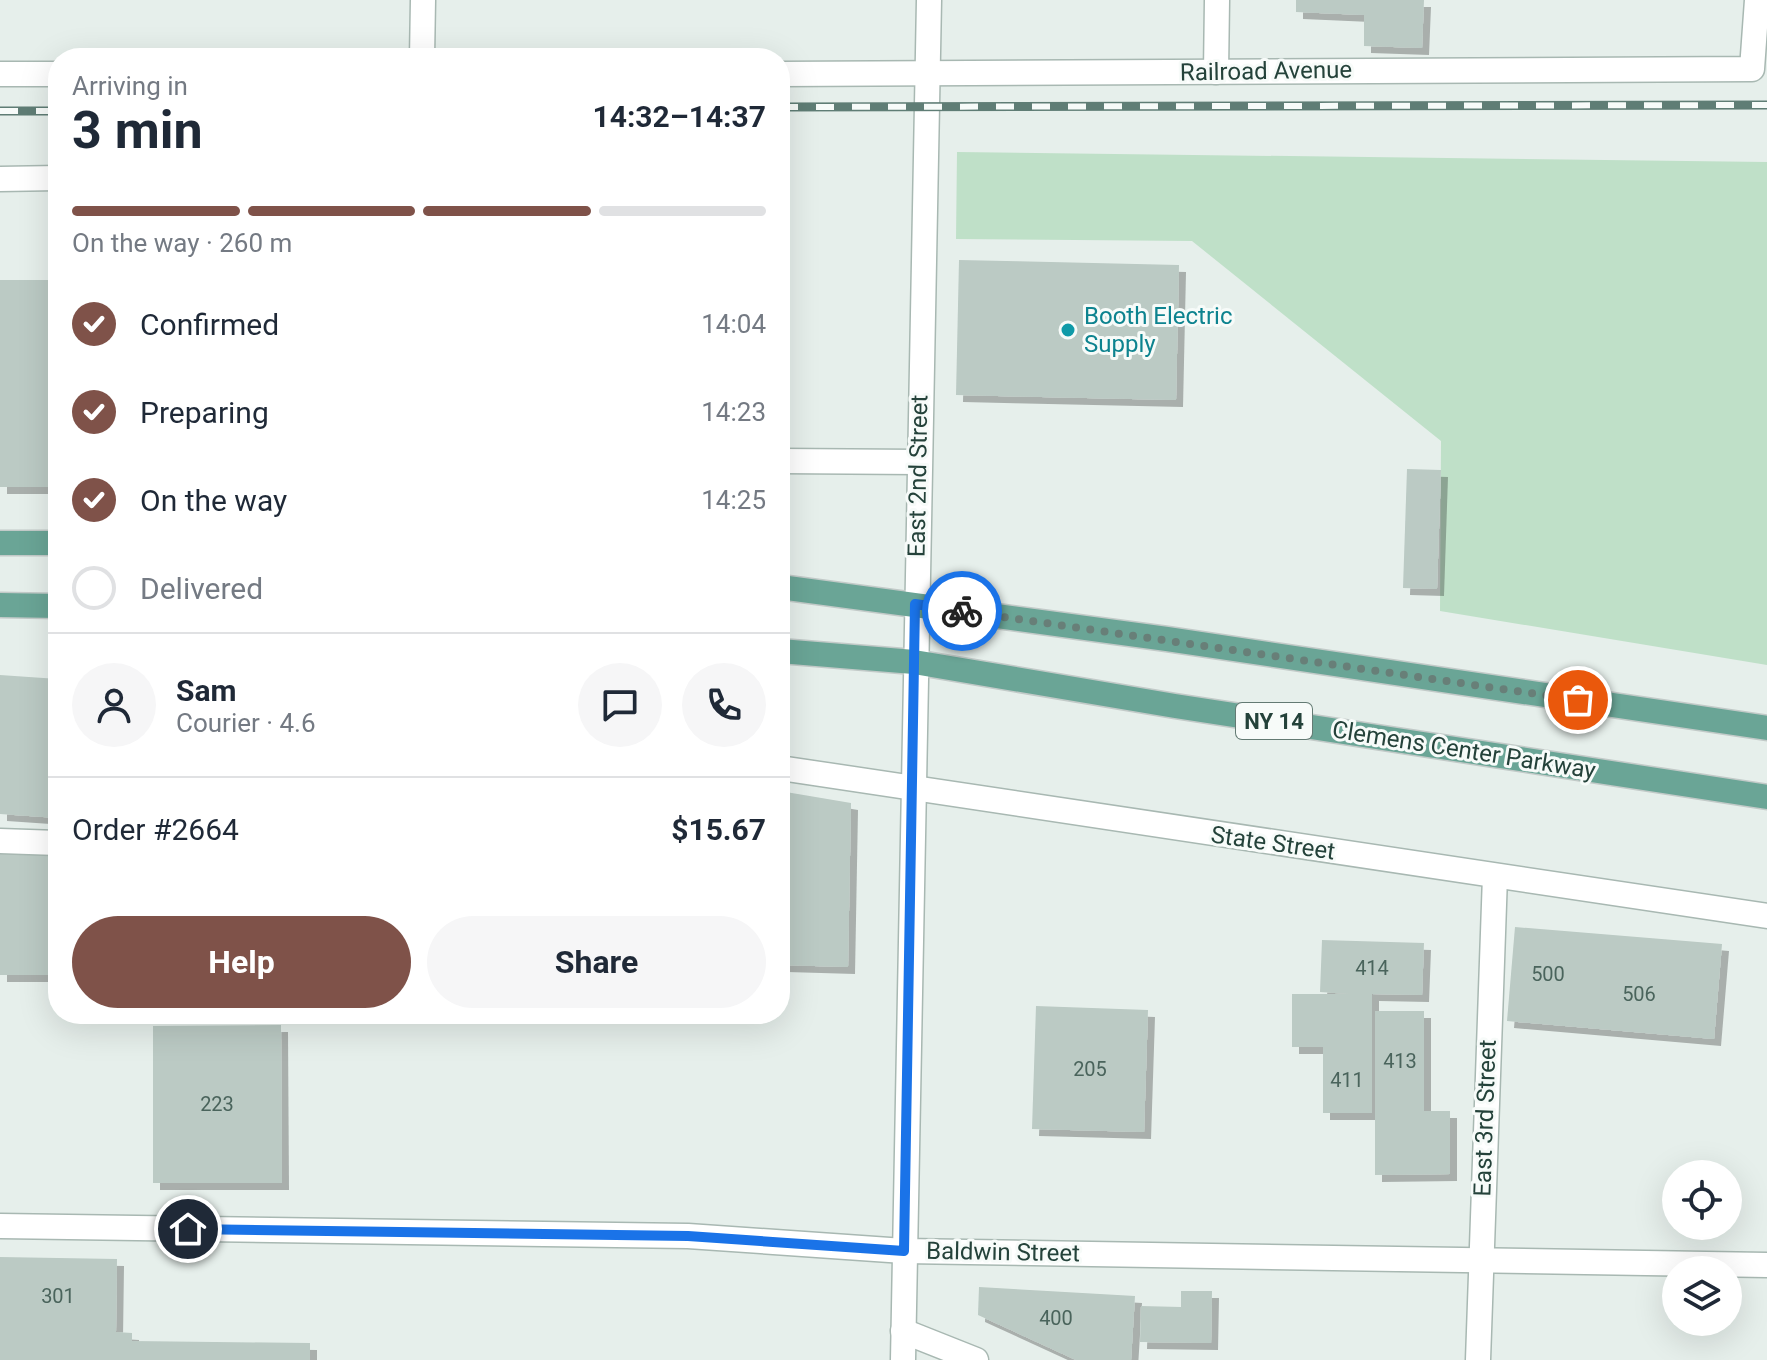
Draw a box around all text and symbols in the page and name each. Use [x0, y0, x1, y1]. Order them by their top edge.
street label: Railroad Avenue [1180, 56, 1352, 86]
text: Arriving in [72, 71, 188, 101]
text: 14:32–14:37 [592, 99, 766, 134]
text: 3 min [72, 100, 203, 161]
text: On the way · 260 m [72, 228, 292, 258]
icon: check [72, 302, 116, 346]
place label: Booth Electric Supply [1084, 302, 1233, 358]
text: Confirmed [140, 307, 279, 342]
text: 14:04 [701, 309, 766, 339]
marker: Booth Electric Supply [1059, 321, 1077, 339]
icon: check [72, 390, 116, 434]
street label: East 2nd Street [903, 394, 933, 557]
text: Preparing [140, 395, 269, 430]
text: 14:23 [701, 397, 766, 427]
icon: check [72, 478, 116, 522]
text: On the way [140, 483, 287, 518]
text: 14:25 [701, 485, 766, 515]
text: Delivered [140, 571, 263, 606]
courier [922, 571, 1002, 651]
icon: bike [940, 589, 984, 633]
button: person [72, 663, 156, 747]
button: chat [578, 663, 662, 747]
button: phone [682, 663, 766, 747]
pin [1544, 666, 1612, 734]
text: Sam [176, 673, 237, 708]
icon: bag [1556, 678, 1600, 722]
road number: NY 14 [1236, 703, 1312, 739]
text: Courier · 4.6 [176, 708, 316, 738]
street label: Clemens Center Parkway [1330, 715, 1598, 785]
text: Order #2664 [72, 812, 239, 847]
text: $15.67 [671, 812, 766, 847]
street label: State Street [1209, 820, 1337, 866]
button: Help [72, 916, 411, 1008]
button: Share [427, 916, 766, 1008]
house number: 414 [1355, 956, 1389, 980]
house number: 500 [1531, 962, 1565, 986]
house number: 506 [1622, 982, 1656, 1006]
street label: East 3rd Street [1468, 1039, 1502, 1197]
house number: 413 [1383, 1049, 1417, 1073]
house number: 205 [1073, 1057, 1107, 1081]
house number: 411 [1330, 1068, 1364, 1092]
house number: 223 [200, 1092, 234, 1116]
map controls [1662, 1160, 1742, 1336]
button: locate [1662, 1160, 1742, 1240]
pin [154, 1195, 222, 1263]
icon: home [166, 1207, 210, 1251]
street label: Baldwin Street [926, 1237, 1080, 1267]
button: layers [1662, 1256, 1742, 1336]
house number: 301 [41, 1284, 75, 1308]
house number: 400 [1039, 1306, 1073, 1330]

